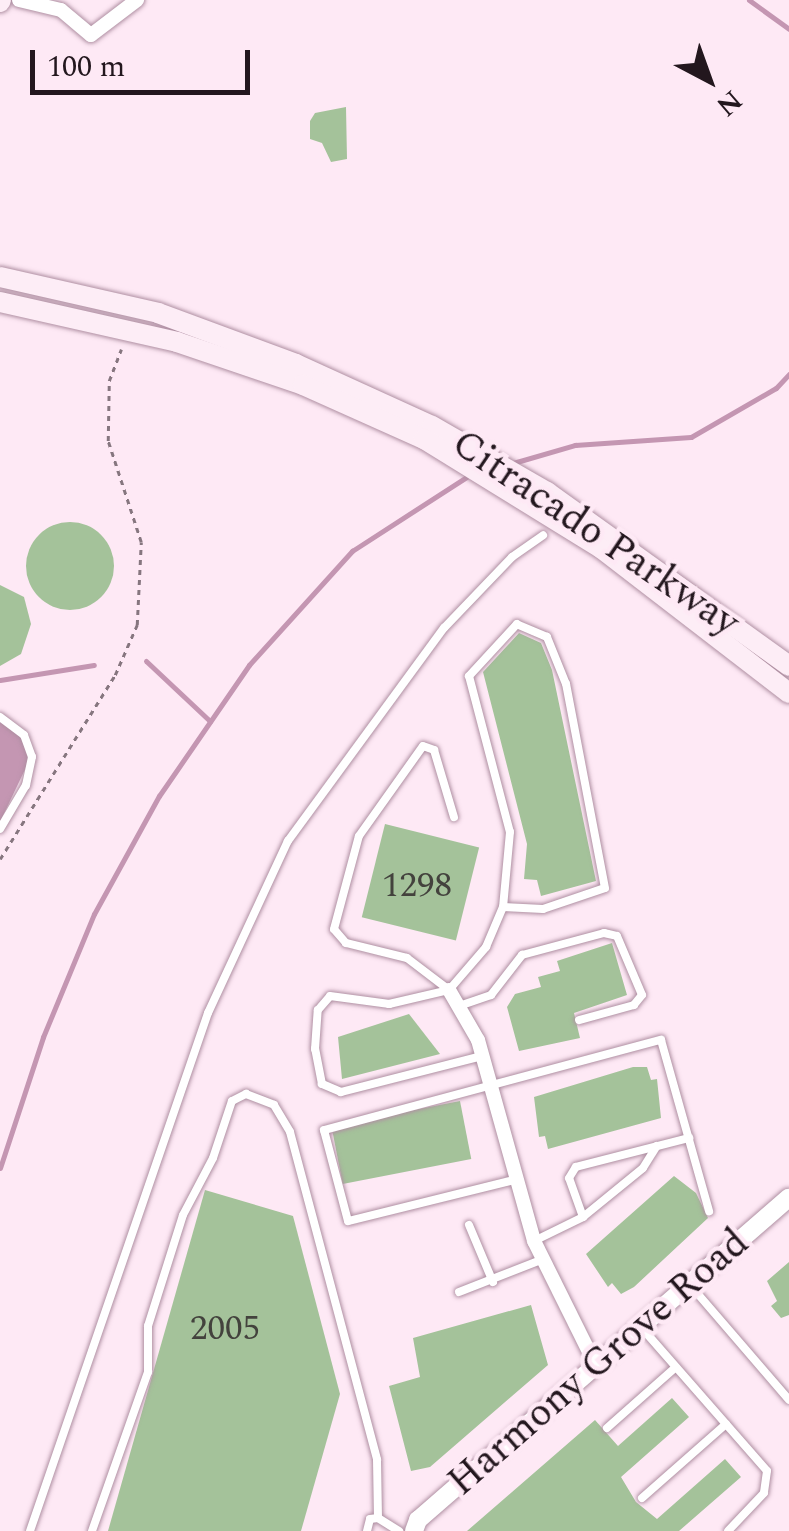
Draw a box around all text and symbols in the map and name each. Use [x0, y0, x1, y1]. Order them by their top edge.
scale bar [35, 30, 255, 92]
north arrow [659, 30, 759, 130]
text: 100 m [47, 44, 125, 90]
text: N [706, 79, 752, 127]
street label: Citracado Parkway [442, 420, 748, 648]
house number: 1298 [382, 865, 452, 907]
street label: Harmony Grove Road [439, 1219, 759, 1507]
house number: 2005 [190, 1308, 260, 1350]

